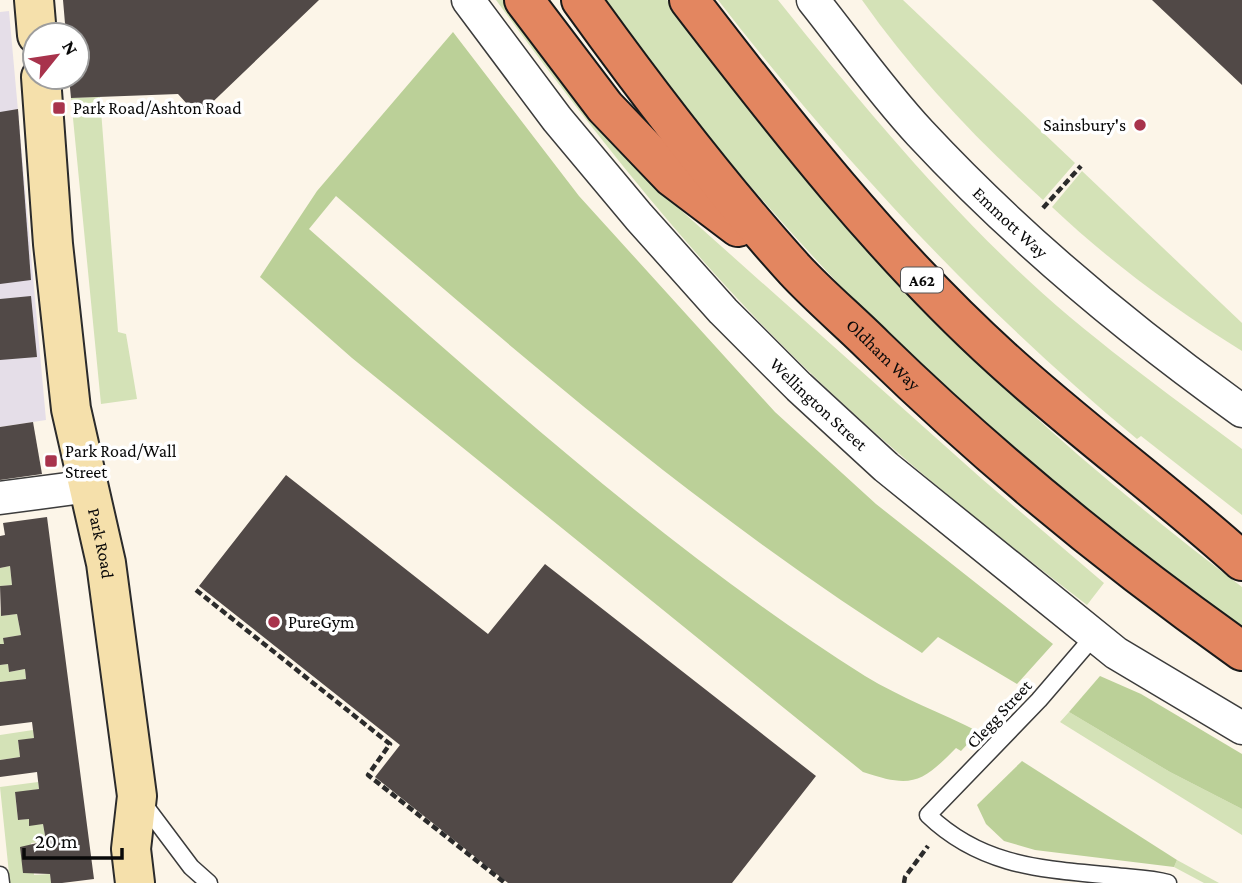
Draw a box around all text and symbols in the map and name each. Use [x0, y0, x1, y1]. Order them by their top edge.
north arrow [21, 21, 91, 91]
text: N [58, 37, 83, 59]
place label: Park Road/Ashton Road [73, 98, 242, 118]
marker: Park Road/Ashton Road [51, 100, 67, 116]
place label: Sainsbury's [1043, 115, 1126, 135]
marker: Sainsbury's [1132, 117, 1148, 133]
street label: Emmott Way [969, 183, 1052, 263]
road number: A62 [901, 268, 943, 292]
street label: Oldham Way [842, 315, 925, 395]
street label: Wellington Street [766, 354, 872, 455]
place label: Park Road/Wall Street [65, 441, 177, 482]
marker: Park Road/Wall Street [43, 453, 59, 469]
street label: Park Road [84, 506, 118, 580]
place label: PureGym [288, 612, 355, 632]
marker: PureGym [266, 614, 282, 630]
street label: Clegg Street [962, 675, 1036, 752]
scale bar [24, 816, 122, 860]
text: 20 m [35, 829, 78, 853]

